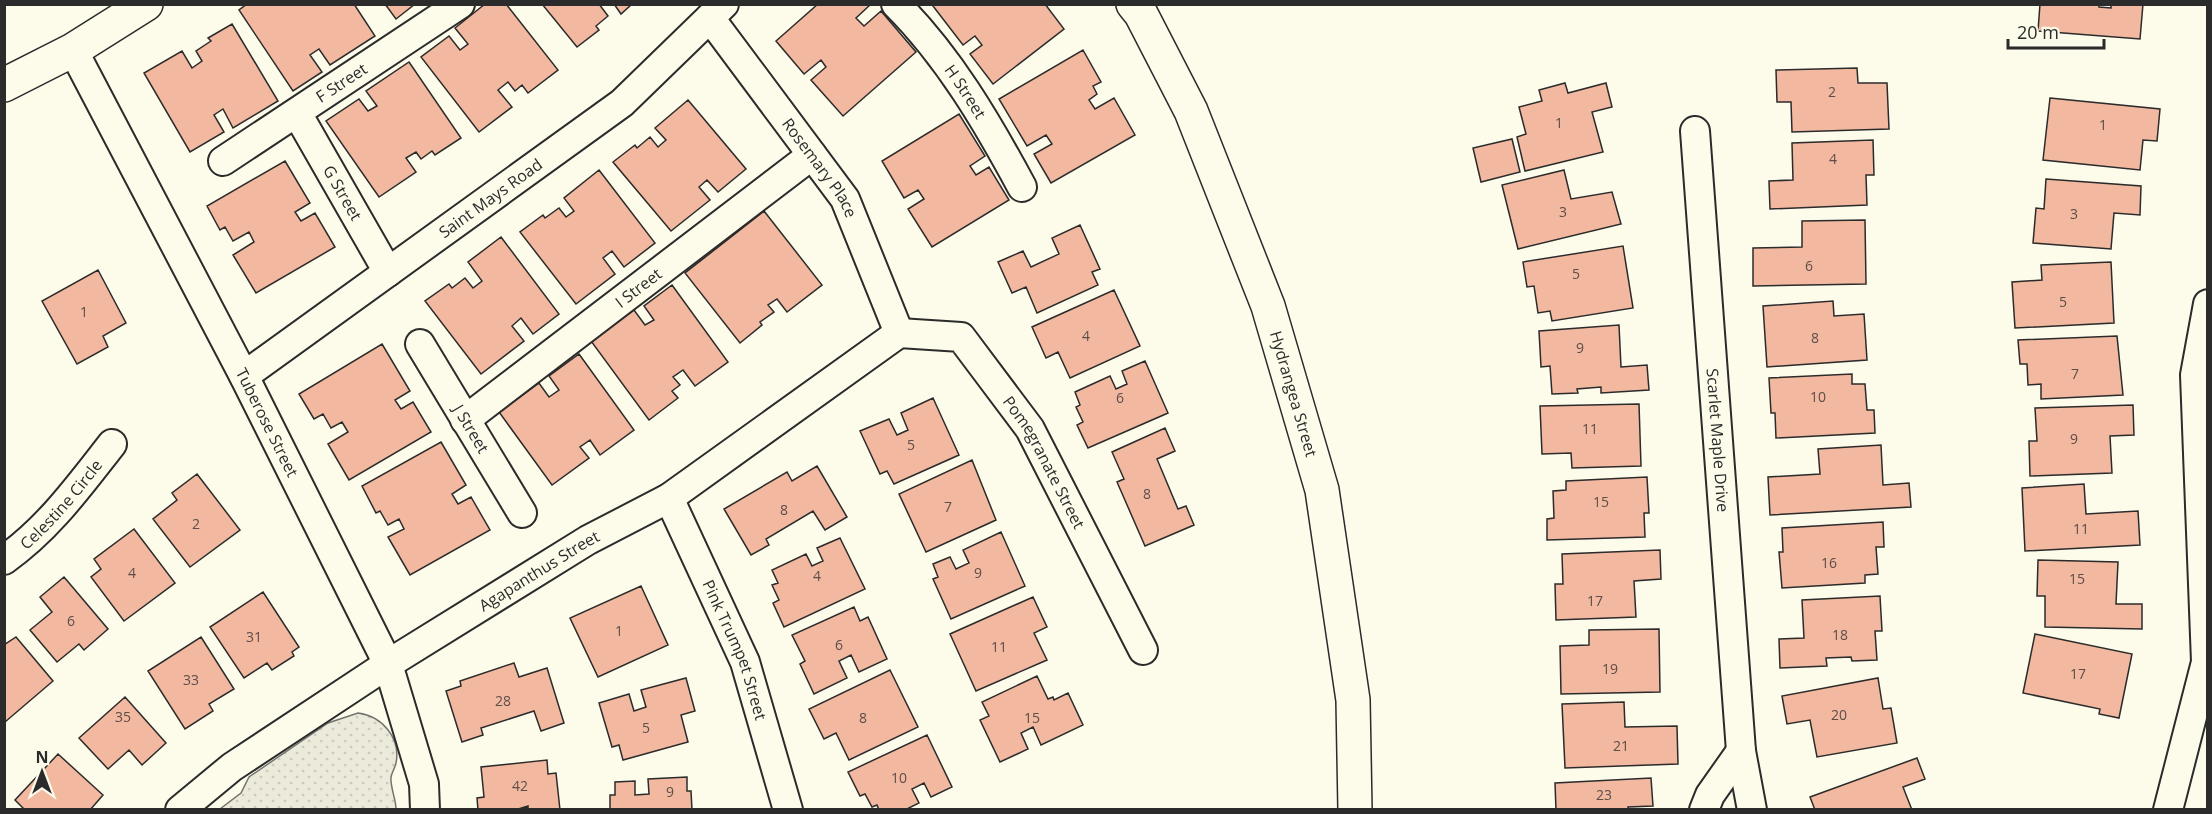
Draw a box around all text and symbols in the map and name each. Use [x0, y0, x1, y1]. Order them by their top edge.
scale bar [2008, 12, 2104, 50]
text: 20 m [2017, 20, 2059, 44]
street label: F Street [311, 57, 372, 108]
street label: H Street [940, 60, 992, 123]
house number: 2 [1828, 82, 1836, 101]
street label: Rosemary Place [777, 113, 862, 221]
house number: 1 [1555, 113, 1563, 132]
house number: 1 [2099, 115, 2107, 134]
house number: 4 [1829, 149, 1837, 168]
street label: Saint Mays Road [434, 153, 547, 243]
street label: G Street [318, 161, 367, 225]
house number: 3 [1559, 202, 1567, 221]
house number: 3 [2070, 204, 2078, 223]
house number: 6 [1805, 256, 1813, 275]
street label: I Street [610, 263, 666, 313]
house number: 5 [1572, 264, 1580, 283]
house number: 5 [2059, 292, 2067, 311]
house number: 1 [80, 302, 88, 321]
house number: 4 [1082, 326, 1090, 345]
street label: Hydrangea Street [1265, 328, 1323, 460]
house number: 8 [1811, 328, 1819, 347]
house number: 9 [1576, 338, 1584, 357]
street label: Tuberose Street [231, 364, 304, 481]
house number: 7 [2071, 364, 2079, 383]
street label: Scarlet Maple Drive [1702, 367, 1734, 513]
house number: 10 [1810, 387, 1826, 406]
house number: 6 [1116, 388, 1124, 407]
street label: Pomegranate Street [998, 391, 1090, 533]
street label: J Street [447, 399, 494, 457]
house number: 11 [1582, 419, 1598, 438]
house number: 9 [2070, 429, 2078, 448]
house number: 5 [907, 435, 915, 454]
street label: Celestine Circle [15, 455, 107, 554]
house number: 8 [1143, 484, 1151, 503]
house number: 15 [1593, 492, 1609, 511]
house number: 7 [944, 497, 952, 516]
house number: 8 [780, 500, 788, 519]
house number: 2 [192, 514, 200, 533]
house number: 11 [2073, 519, 2089, 538]
street label: Agapanthus Street [474, 525, 603, 616]
house number: 16 [1821, 553, 1837, 572]
house number: 4 [128, 563, 136, 582]
house number: 9 [974, 563, 982, 582]
house number: 4 [813, 566, 821, 585]
house number: 15 [2069, 569, 2085, 588]
street label: Pink Trumpet Street [697, 576, 772, 723]
house number: 17 [1587, 591, 1603, 610]
house number: 6 [67, 611, 75, 630]
house number: 1 [615, 621, 623, 640]
house number: 18 [1832, 625, 1848, 644]
house number: 31 [246, 627, 262, 646]
house number: 6 [835, 635, 843, 654]
house number: 11 [991, 637, 1007, 656]
house number: 19 [1602, 659, 1618, 678]
house number: 17 [2070, 664, 2086, 683]
house number: 33 [183, 670, 199, 689]
house number: 28 [495, 691, 511, 710]
house number: 20 [1831, 705, 1847, 724]
house number: 35 [115, 707, 131, 726]
house number: 8 [859, 708, 867, 727]
house number: 15 [1024, 708, 1040, 727]
house number: 5 [642, 718, 650, 737]
house number: 21 [1613, 736, 1629, 755]
north arrow [12, 742, 72, 802]
text: N [35, 746, 49, 768]
house number: 10 [891, 768, 907, 787]
house number: 42 [512, 776, 528, 795]
house number: 9 [666, 782, 674, 801]
house number: 23 [1596, 785, 1612, 804]

